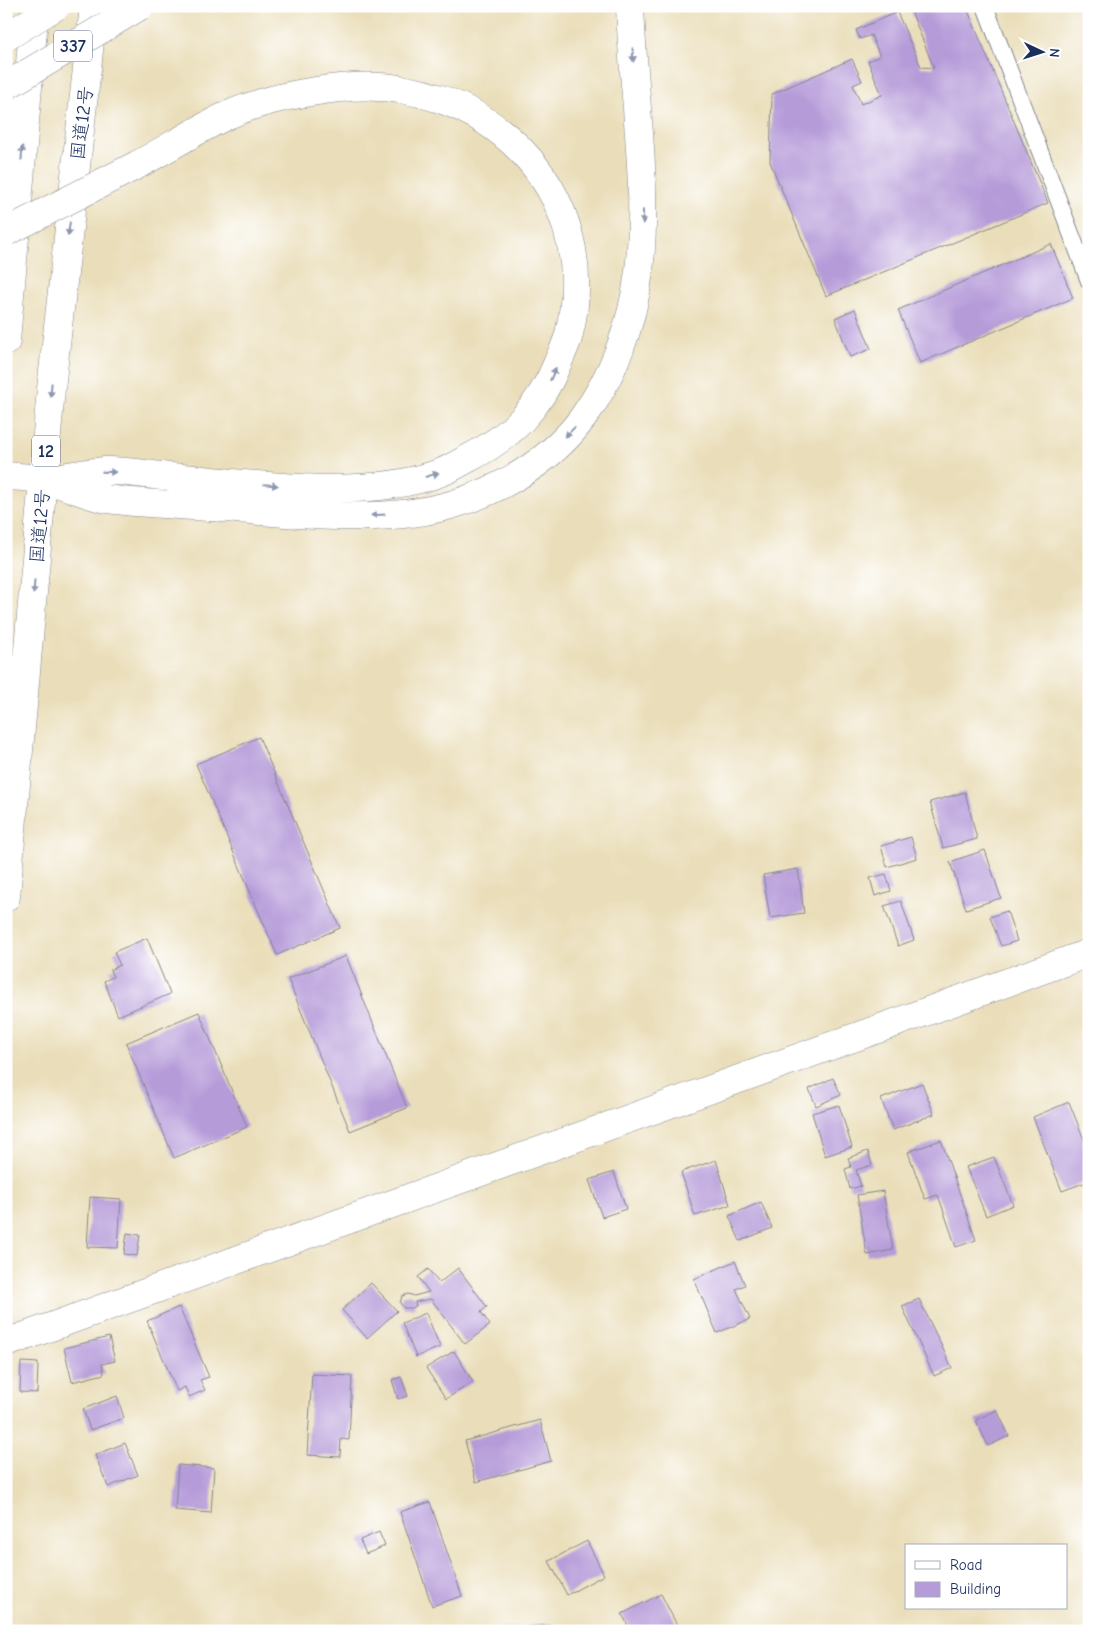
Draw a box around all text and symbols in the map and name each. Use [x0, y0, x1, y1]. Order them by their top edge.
north arrow [1018, 28, 1068, 78]
road number: 337 [54, 30, 92, 61]
one-way arrow [630, 47, 638, 63]
text: N [1046, 48, 1063, 58]
street label: 国道12号 [67, 85, 97, 161]
one-way arrow [19, 145, 27, 161]
one-way arrow [639, 209, 647, 225]
one-way arrow [65, 221, 73, 237]
one-way arrow [549, 367, 557, 381]
one-way arrow [46, 382, 54, 398]
one-way arrow [564, 426, 576, 438]
road number: 12 [32, 436, 60, 466]
one-way arrow [101, 468, 117, 476]
one-way arrow [424, 470, 439, 478]
one-way arrow [263, 481, 279, 489]
street label: 国道12号 [26, 488, 54, 564]
one-way arrow [370, 512, 386, 520]
one-way arrow [30, 579, 38, 595]
legend [905, 1544, 1068, 1610]
text: Road [950, 1556, 982, 1574]
text: Building [950, 1580, 1001, 1598]

